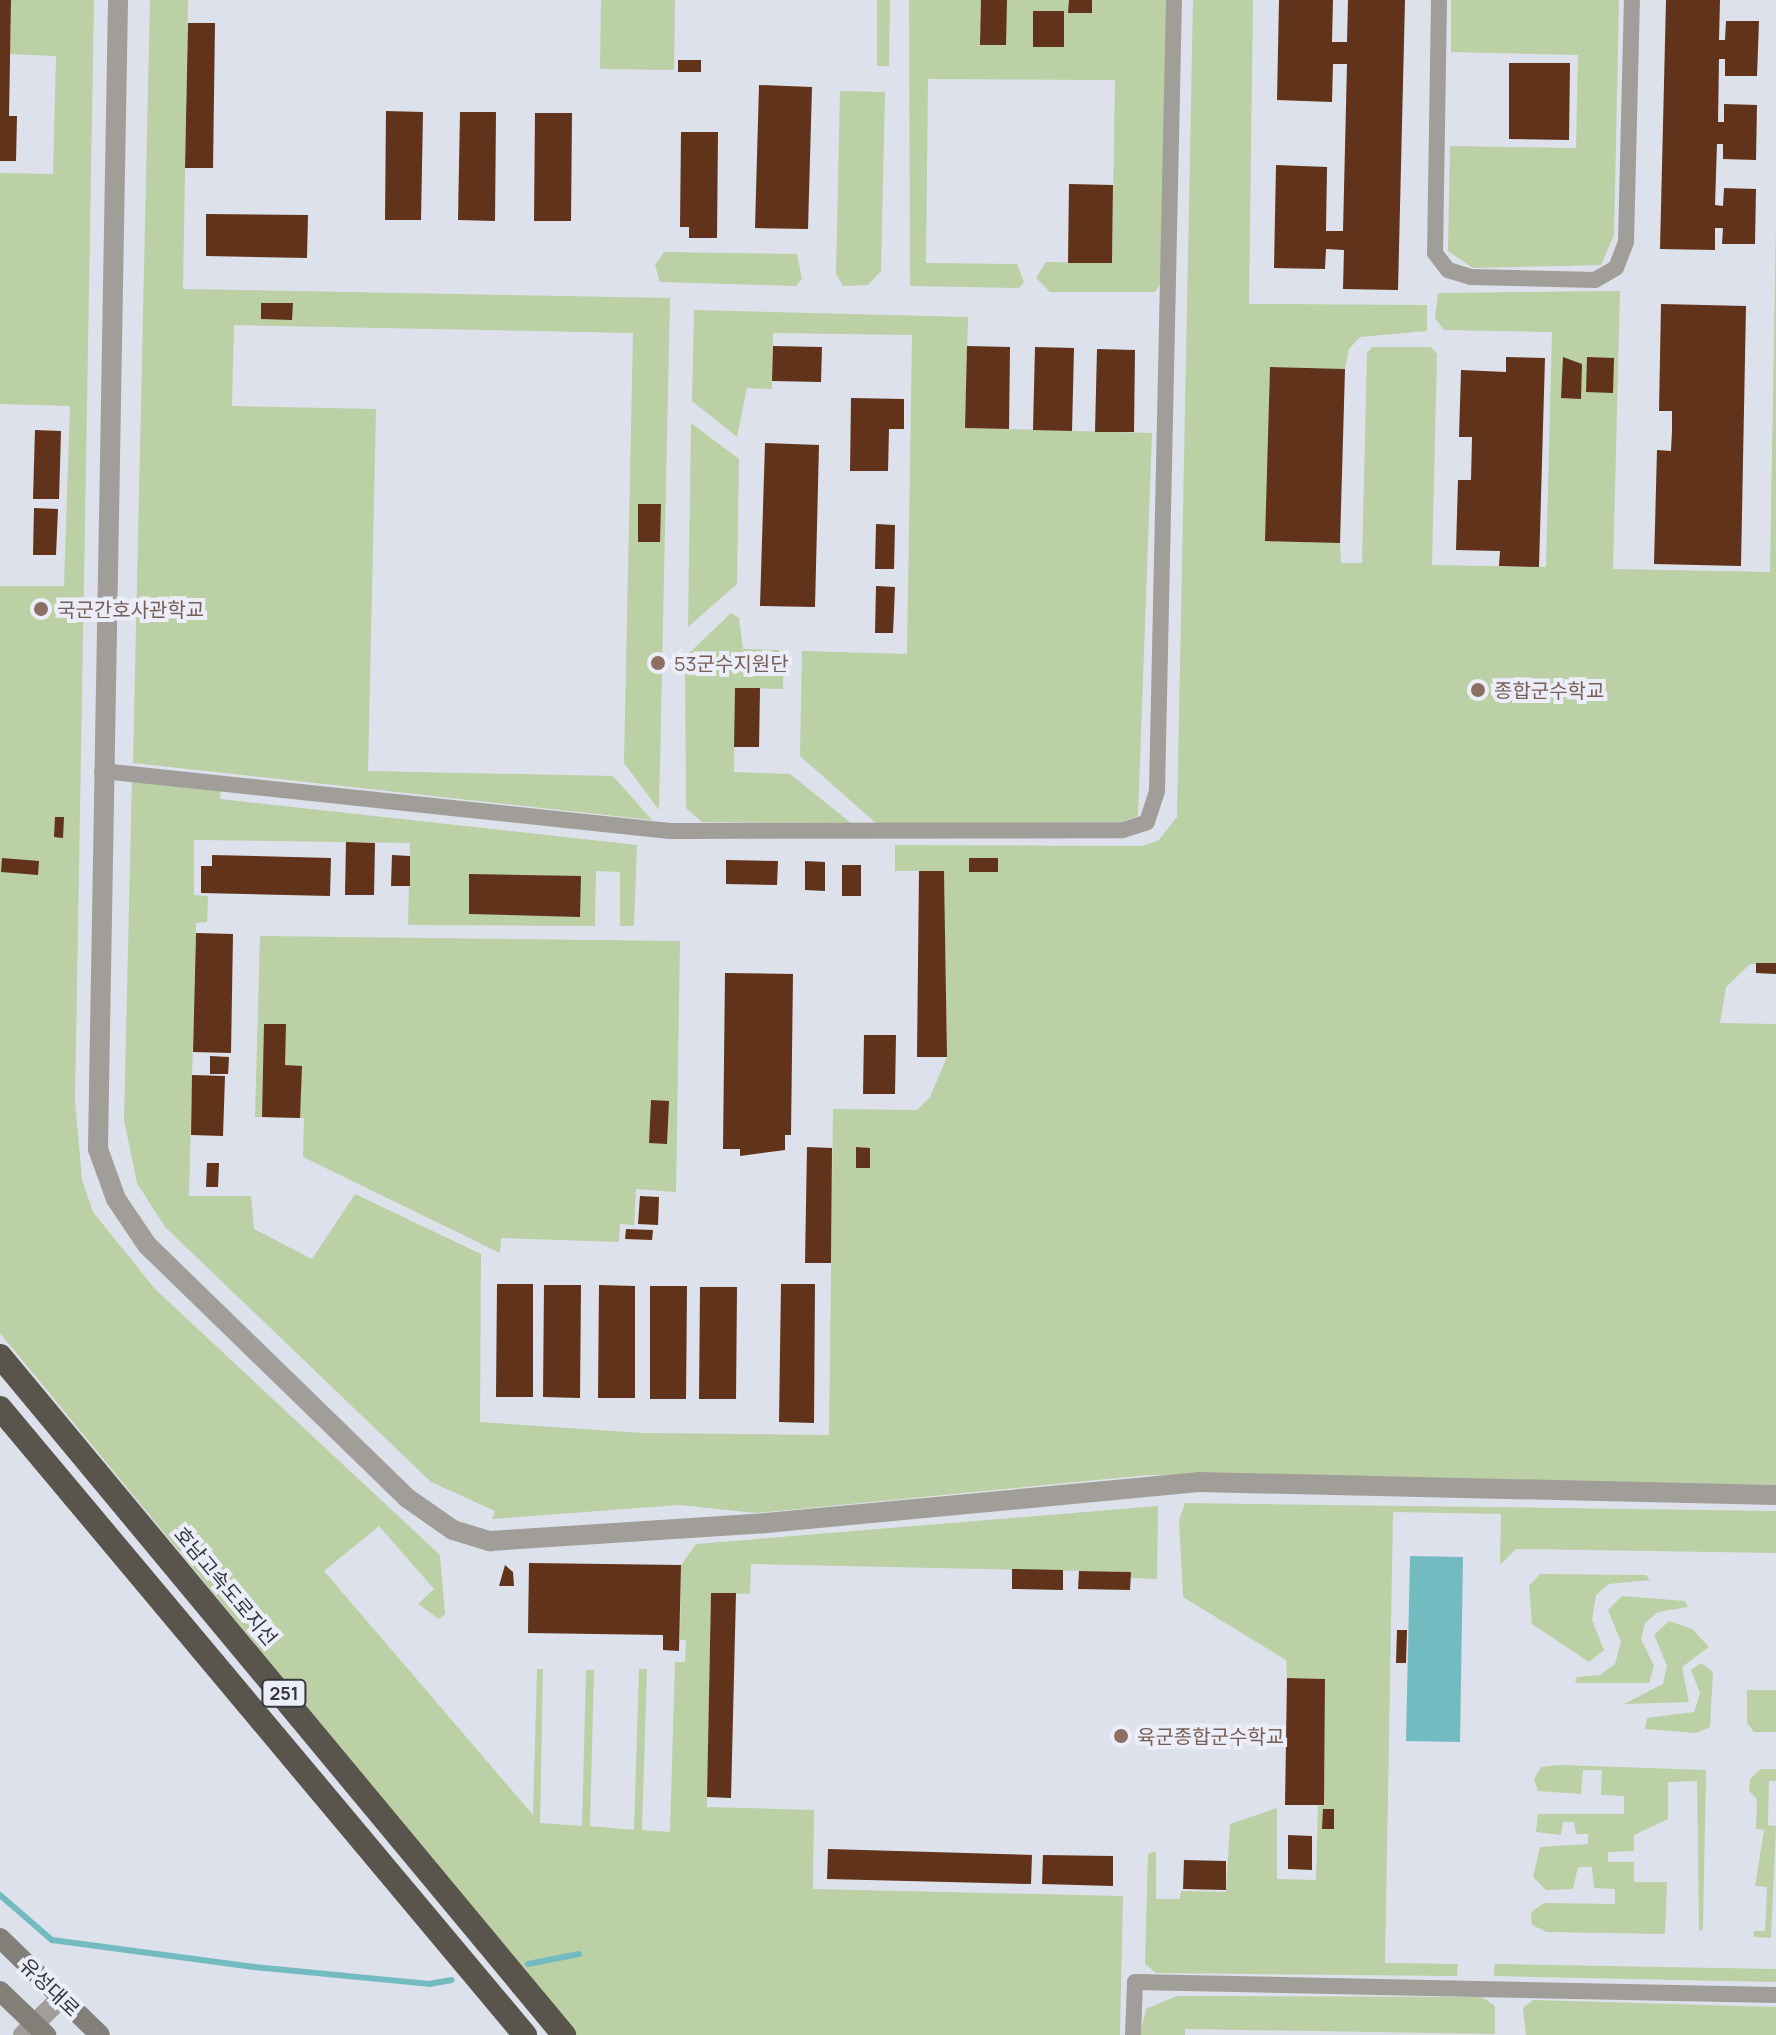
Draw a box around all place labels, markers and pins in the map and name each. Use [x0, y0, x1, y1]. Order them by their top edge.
place label: 국군간호사관학교 [57, 597, 204, 621]
marker: 국군간호사관학교 [32, 600, 50, 618]
place label: 53군수지원단 [674, 651, 789, 675]
marker: 53군수지원단 [649, 654, 667, 672]
place label: 종합군수학교 [1494, 678, 1604, 702]
marker: 종합군수학교 [1469, 681, 1487, 699]
place label: 육군종합군수학교 [1137, 1724, 1284, 1748]
marker: 육군종합군수학교 [1112, 1727, 1130, 1745]

